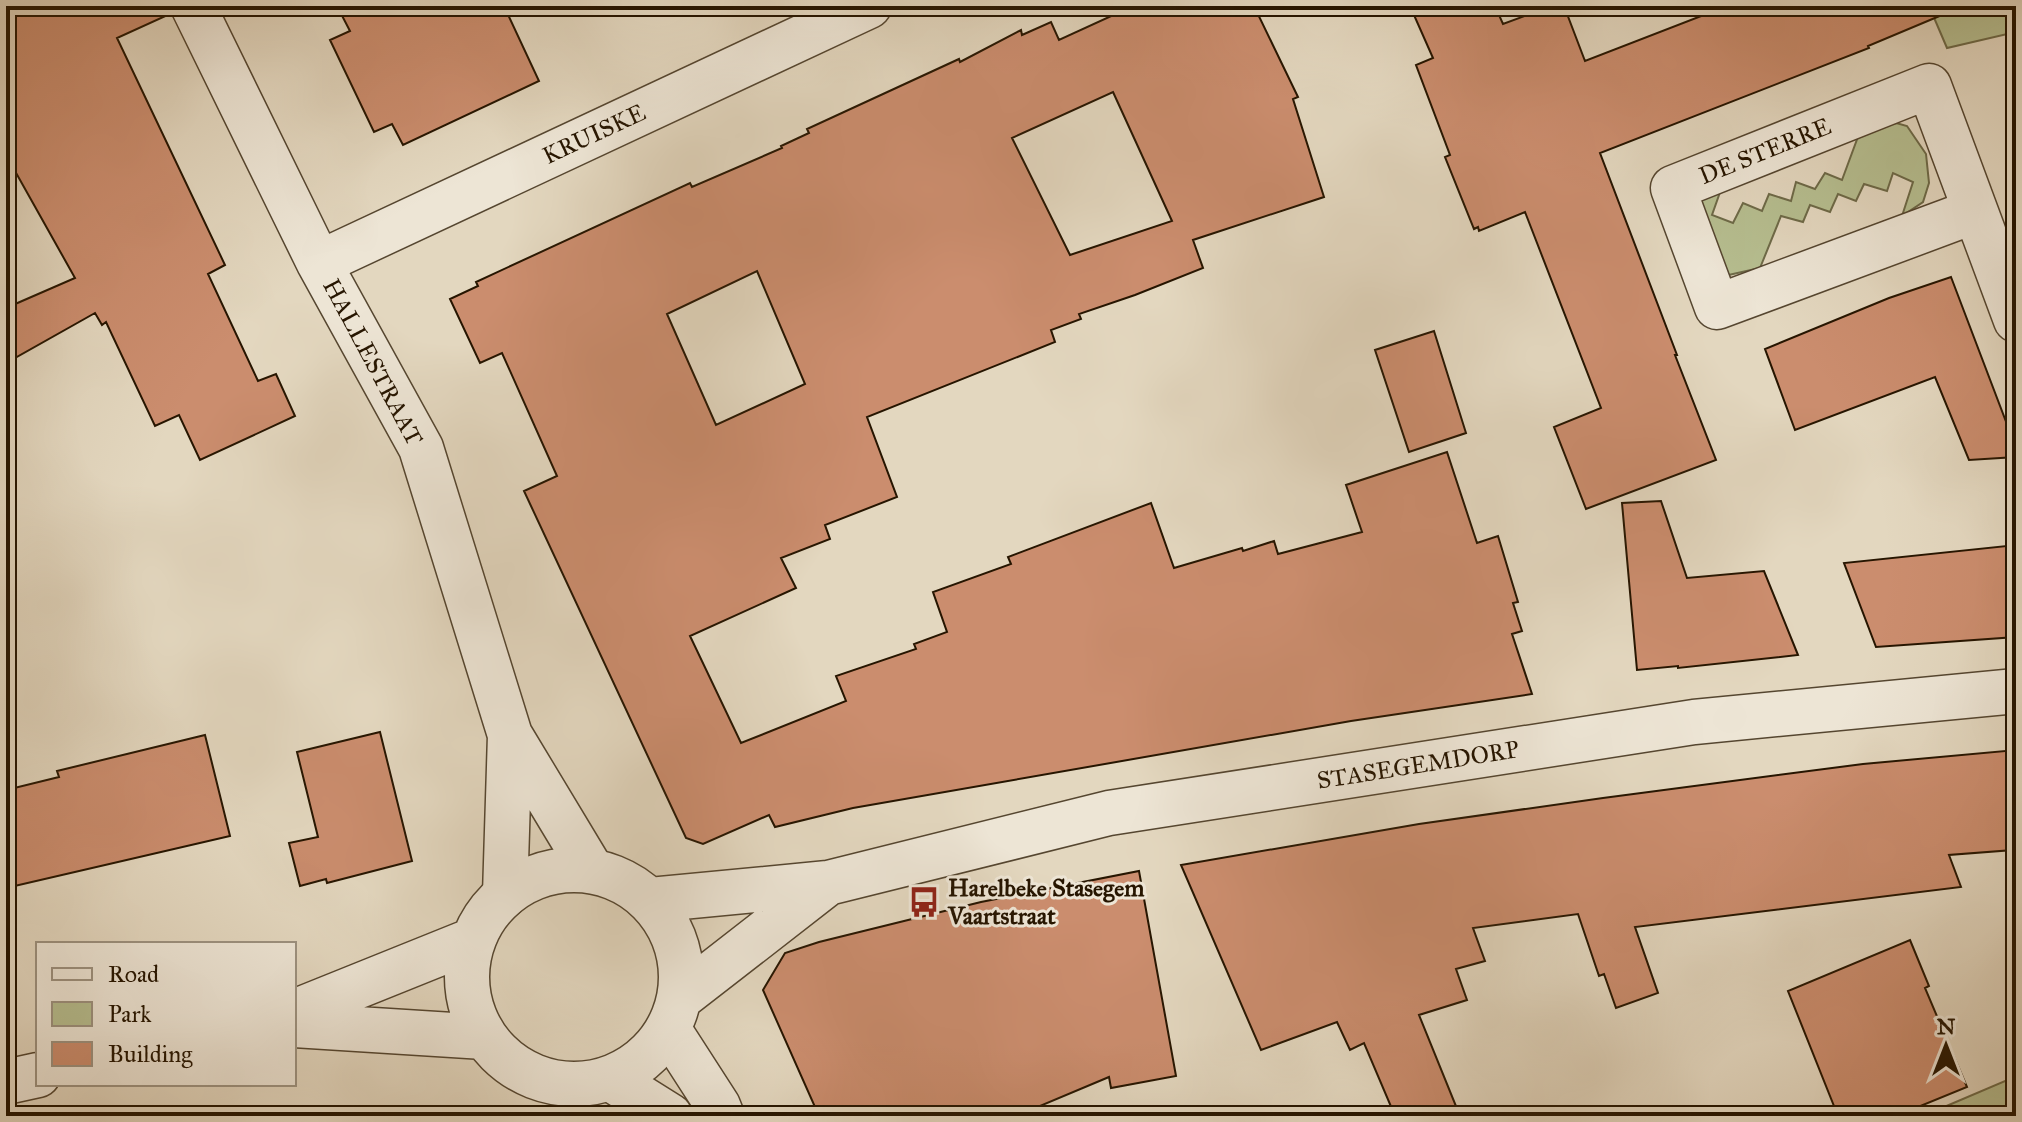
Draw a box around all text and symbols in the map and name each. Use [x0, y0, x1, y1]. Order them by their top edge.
street label: KRUISKE [538, 97, 650, 171]
street label: DE STERRE [1695, 111, 1835, 191]
street label: HALLESTRAAT [316, 273, 430, 451]
street label: STASEGEMDORP [1315, 734, 1521, 796]
place label: Harelbeke Stasegem Vaartstraat [947, 873, 1145, 931]
bus stop icon: Harelbeke Stasegem Vaartstraat [907, 885, 941, 919]
legend [36, 942, 296, 1086]
text: Road [108, 959, 159, 989]
text: Park [108, 999, 152, 1029]
north arrow [1906, 1006, 1986, 1086]
text: N [1937, 1013, 1956, 1040]
text: Building [108, 1039, 193, 1069]

